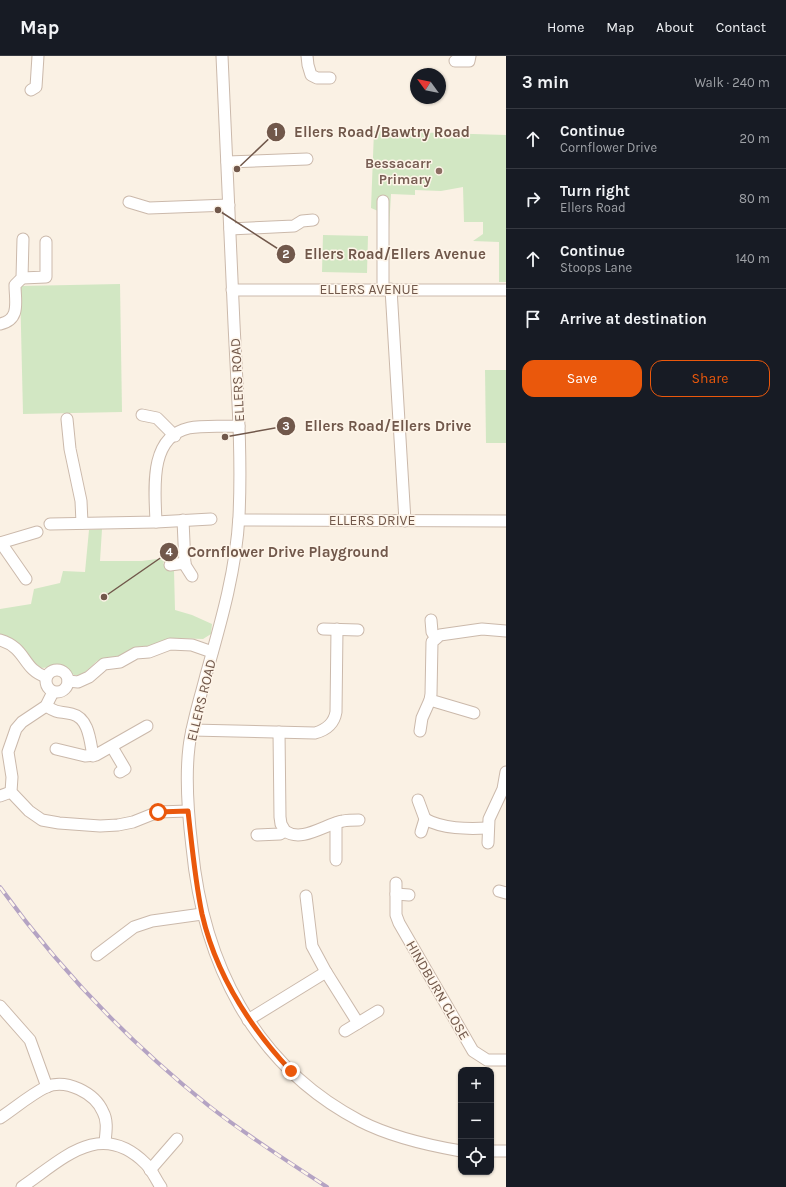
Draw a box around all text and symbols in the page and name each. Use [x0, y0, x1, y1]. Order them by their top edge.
text: Map [20, 17, 59, 39]
text: Home [547, 19, 584, 36]
text: Map [606, 19, 634, 36]
text: About [656, 19, 694, 36]
text: Contact [716, 19, 766, 36]
north arrow [410, 68, 446, 104]
text: 3 min [522, 72, 569, 92]
text: Walk · 240 m [694, 75, 770, 90]
callout: Ellers Road/Bawtry Road [266, 118, 478, 145]
text: Continue [560, 122, 625, 140]
text: Ellers Road/Bawtry Road [294, 123, 470, 141]
text: 1 [274, 125, 278, 139]
icon: ahead [522, 128, 544, 150]
text: 20 m [740, 131, 770, 146]
text: Cornflower Drive [560, 140, 657, 155]
place label: Bessacarr Primary [365, 155, 432, 188]
marker: Bessacarr Primary [434, 166, 444, 176]
text: Turn right [560, 182, 630, 200]
icon: right [522, 188, 544, 210]
text: 80 m [739, 191, 770, 206]
text: Ellers Road [560, 200, 626, 215]
callout: Ellers Road/Ellers Avenue [276, 240, 493, 267]
text: Continue [560, 242, 625, 260]
text: Ellers Road/Ellers Avenue [304, 245, 486, 263]
text: 2 [282, 247, 290, 261]
icon: ahead [522, 248, 544, 270]
text: 140 m [735, 251, 770, 266]
text: Stoops Lane [560, 260, 632, 275]
street label: ELLERS AVENUE [319, 281, 419, 298]
icon: arrive [522, 308, 544, 330]
text: Arrive at destination [560, 310, 707, 328]
street label: ELLERS ROAD [227, 338, 248, 422]
button: Save [522, 360, 642, 397]
button: Share [650, 360, 770, 397]
callout: Ellers Road/Ellers Drive [276, 412, 479, 439]
text: Ellers Road/Ellers Drive [305, 417, 472, 435]
text: 3 [282, 419, 290, 433]
street label: ELLERS DRIVE [329, 512, 415, 529]
callout: Cornflower Drive Playground [159, 538, 397, 565]
text: Cornflower Drive Playground [187, 543, 389, 561]
text: 4 [165, 545, 173, 559]
street label: ELLERS ROAD [183, 657, 220, 743]
route start [149, 803, 167, 821]
street label: HINDBURN CLOSE [402, 938, 473, 1043]
route end [282, 1062, 300, 1080]
map controls [458, 1067, 494, 1175]
button: + [458, 1067, 494, 1103]
button: − [458, 1103, 494, 1139]
button: locate [458, 1139, 494, 1175]

